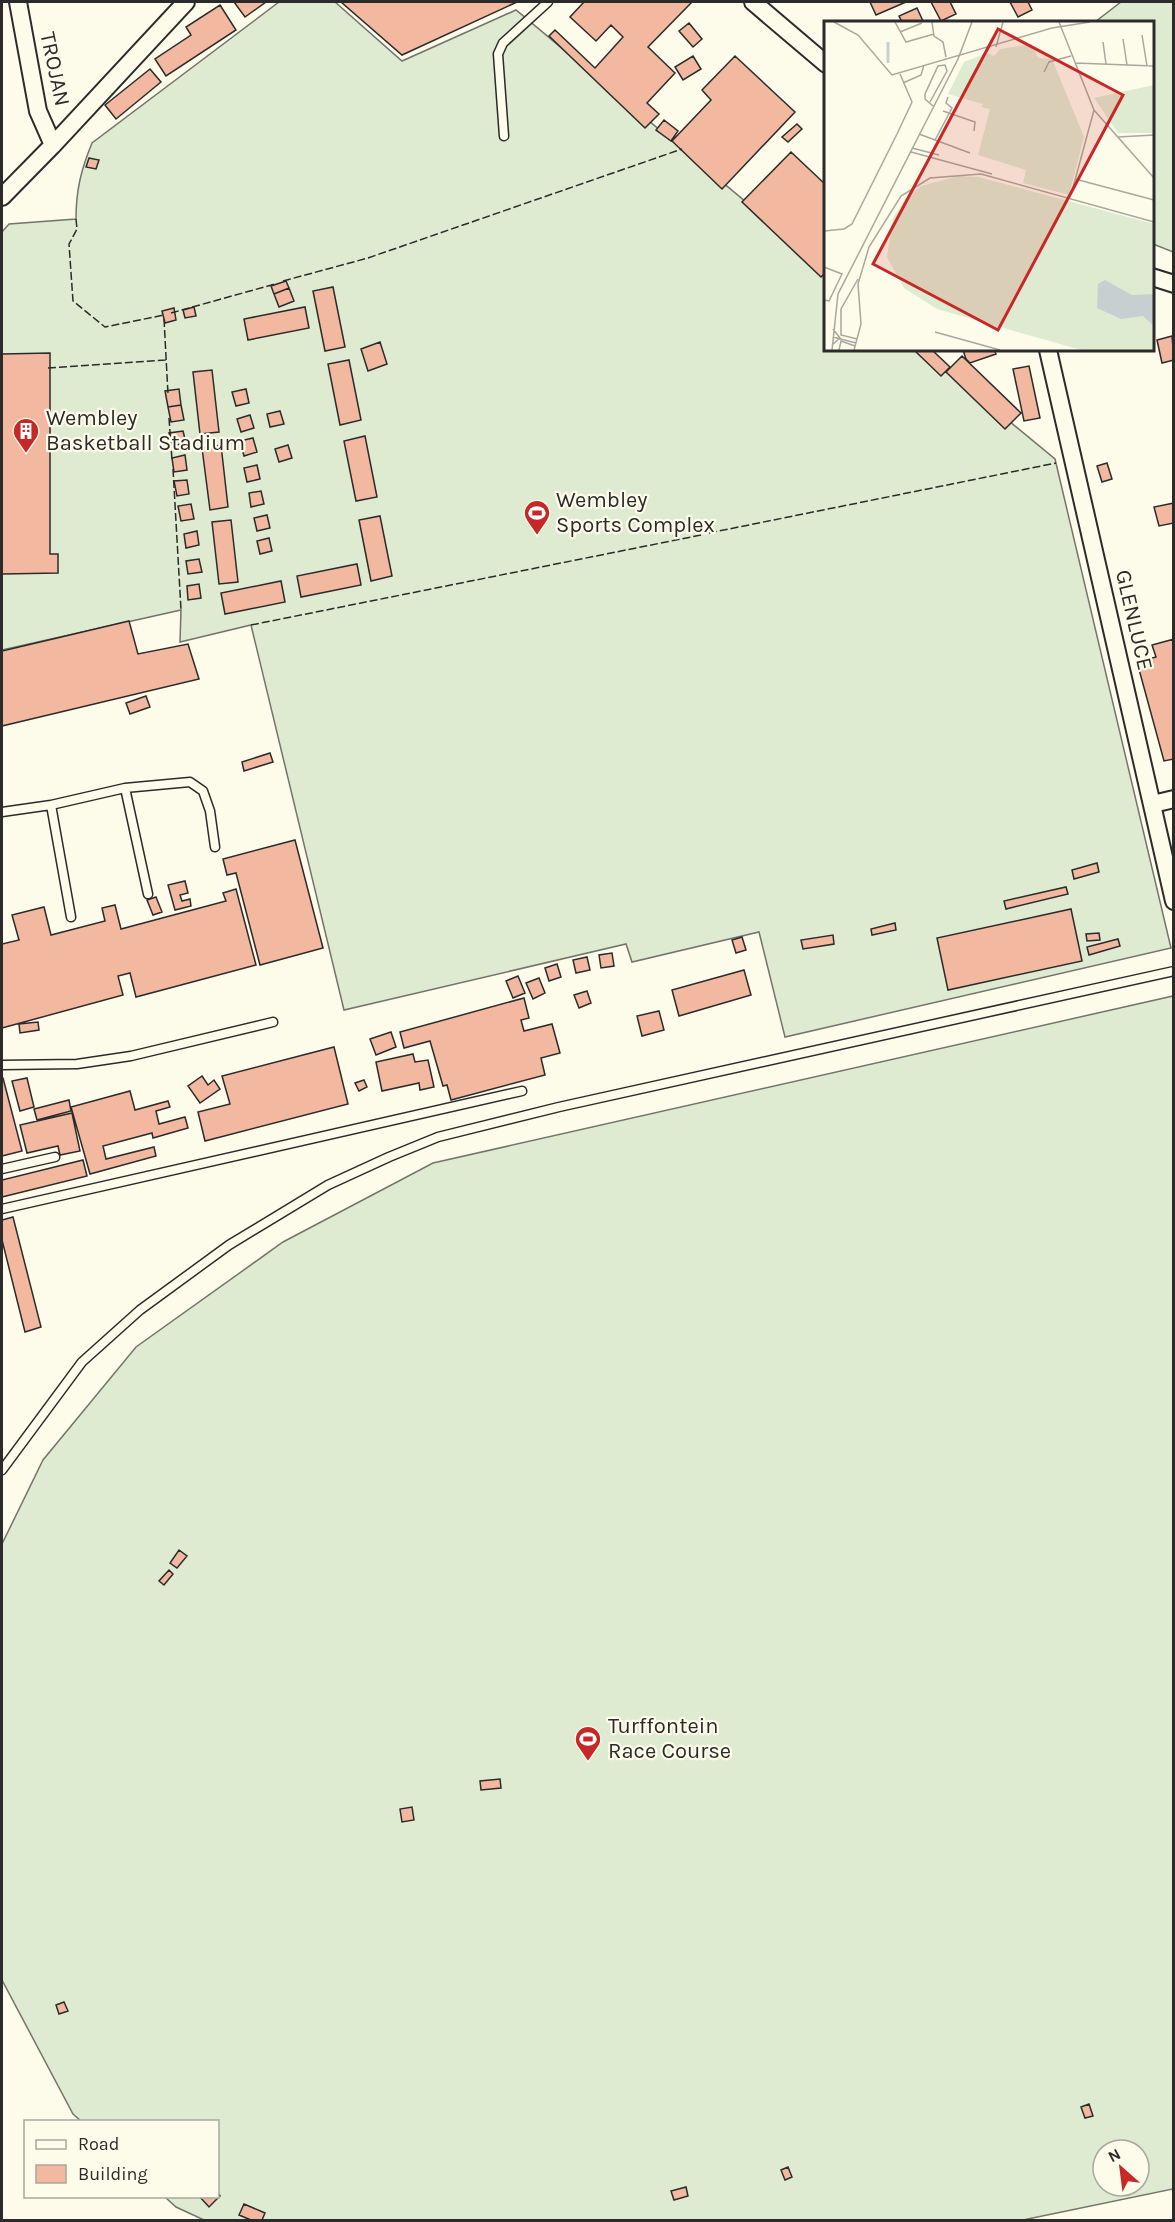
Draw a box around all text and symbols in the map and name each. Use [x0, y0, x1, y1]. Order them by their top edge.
inset map [824, 21, 1154, 351]
street label: TROJAN [34, 29, 76, 109]
place label: Wembley Basketball Stadium [46, 405, 245, 456]
building icon: Wembley Basketball Stadium [11, 416, 41, 454]
place label: Wembley Sports Complex [556, 487, 715, 538]
sports icon: Wembley Sports Complex [522, 498, 552, 536]
street label: GLENLUCE [1110, 567, 1158, 673]
place label: Turffontein Race Course [608, 1713, 731, 1764]
sports icon: Turffontein Race Course [573, 1724, 603, 1762]
legend [24, 2120, 219, 2198]
text: Road [78, 2133, 119, 2155]
north arrow [1091, 2138, 1151, 2198]
text: N [1105, 2144, 1124, 2166]
text: Building [78, 2163, 148, 2185]

